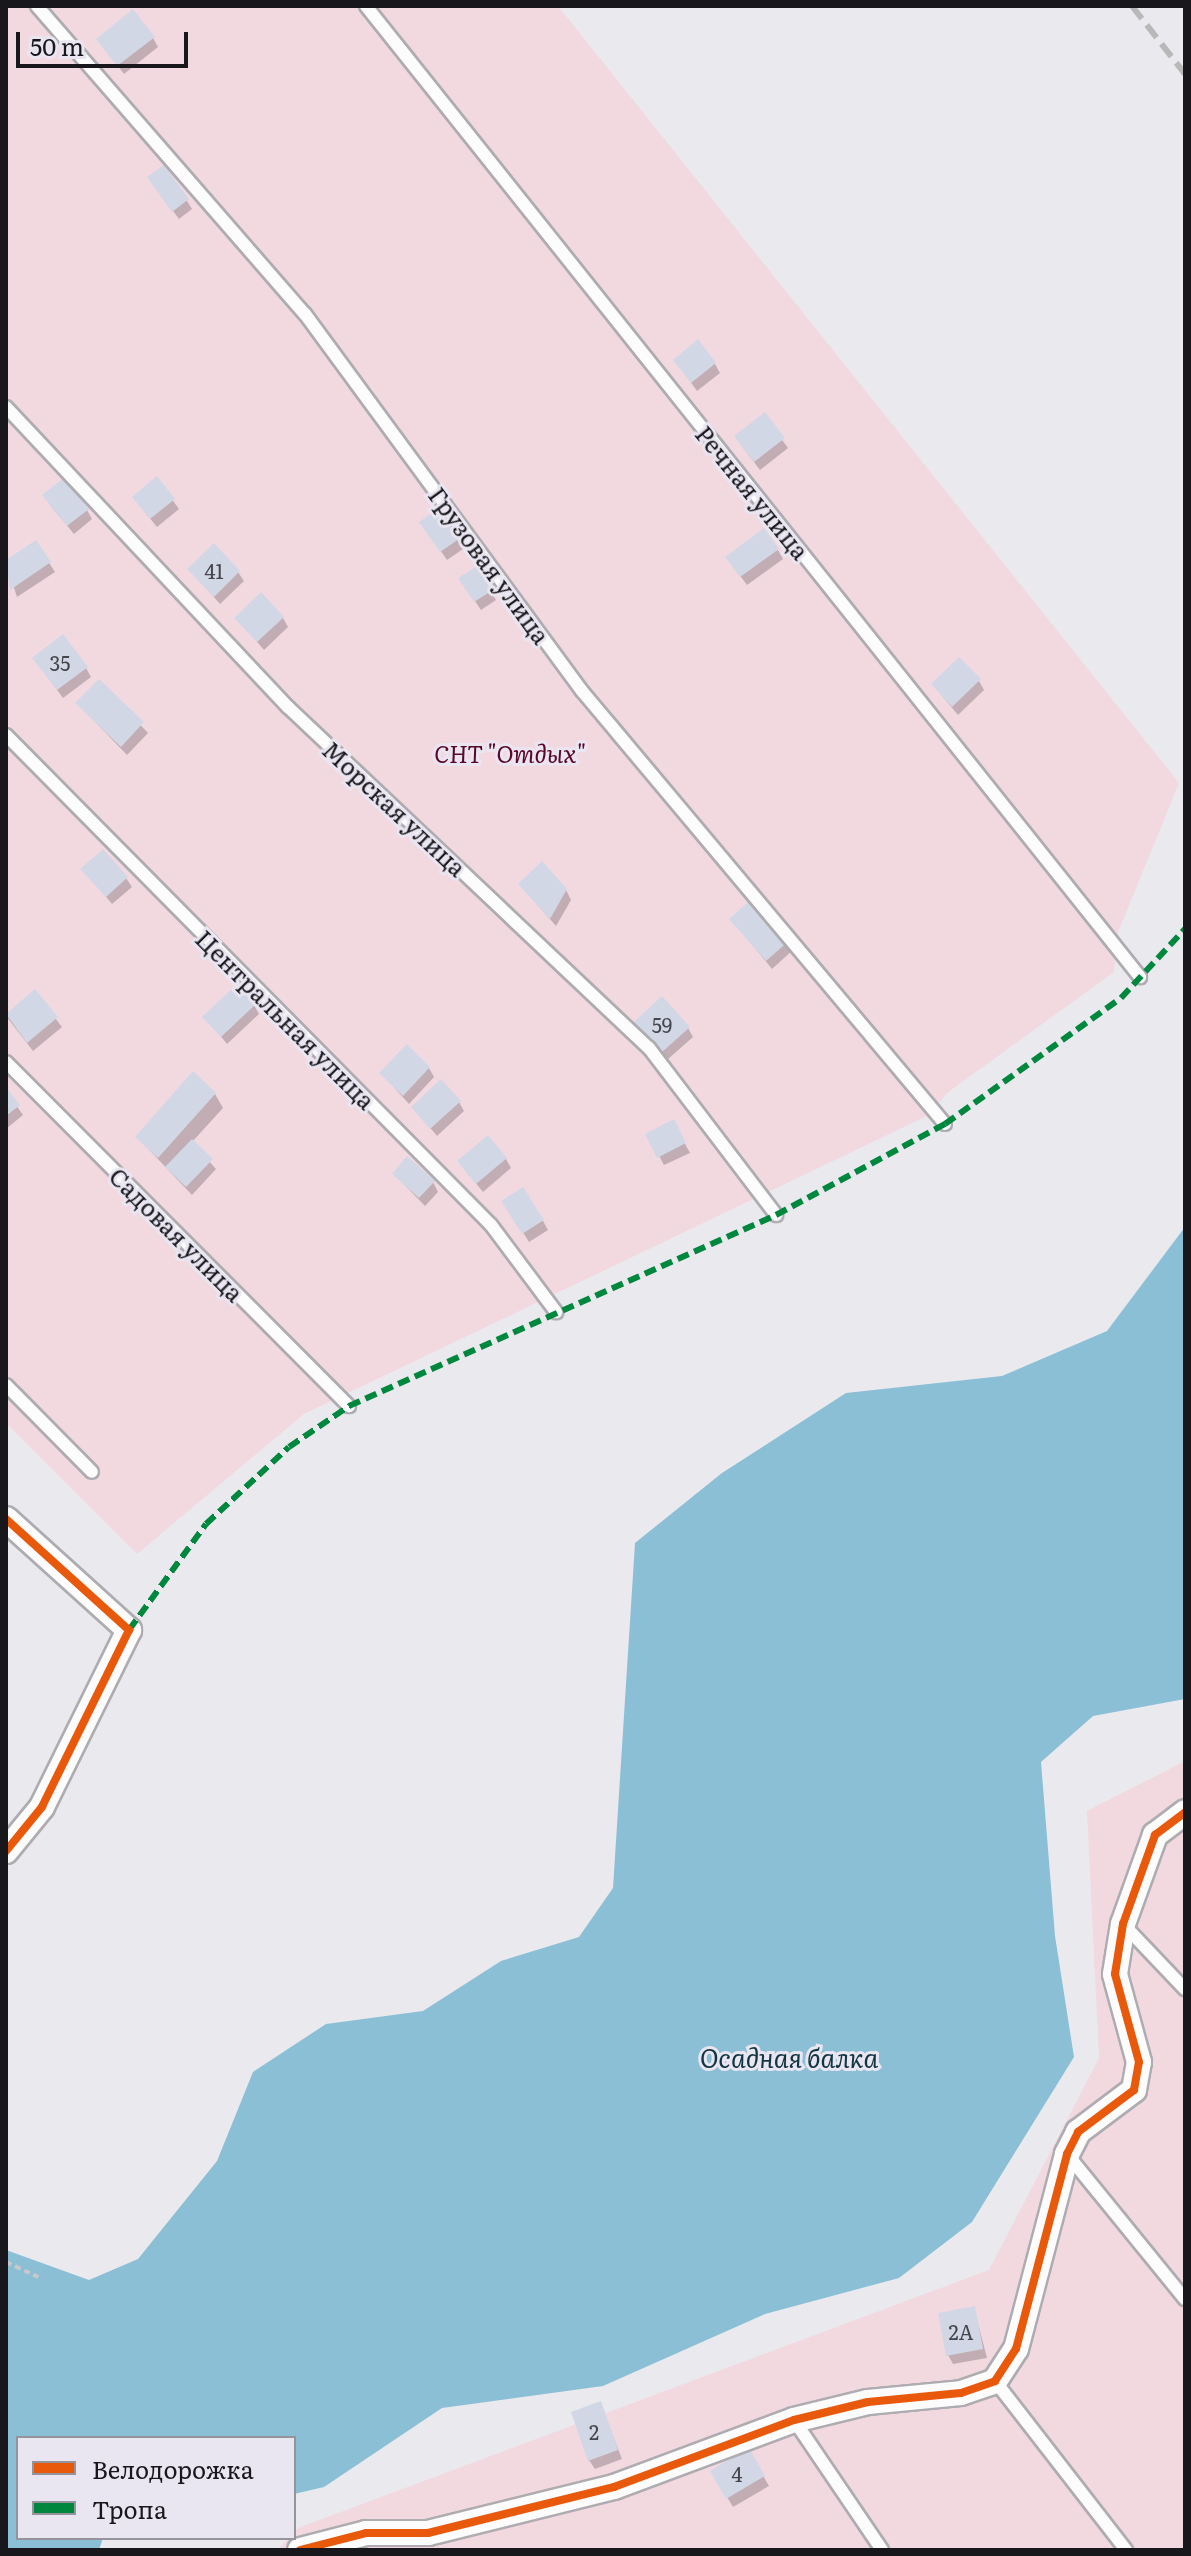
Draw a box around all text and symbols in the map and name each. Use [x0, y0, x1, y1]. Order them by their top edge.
scale bar [20, 16, 192, 66]
text: 50 m [30, 28, 84, 63]
street label: Речная улица [690, 419, 816, 565]
street label: Грузовая улица [423, 481, 557, 649]
house number: 41 [204, 558, 224, 582]
house number: 35 [50, 650, 70, 674]
street label: Морская улица [318, 734, 472, 882]
park label: СНТ "Отдых" [434, 739, 586, 767]
street label: Центральная улица [190, 923, 382, 1115]
house number: 59 [652, 1012, 672, 1036]
street label: Садовая улица [104, 1161, 250, 1307]
water label: Осадная балка [700, 2041, 878, 2073]
house number: 2А [949, 2319, 973, 2343]
house number: 2 [589, 2419, 599, 2443]
legend [16, 2436, 296, 2540]
text: Велодорожка [92, 2451, 254, 2486]
house number: 4 [731, 2461, 743, 2485]
text: Тропа [92, 2491, 167, 2526]

